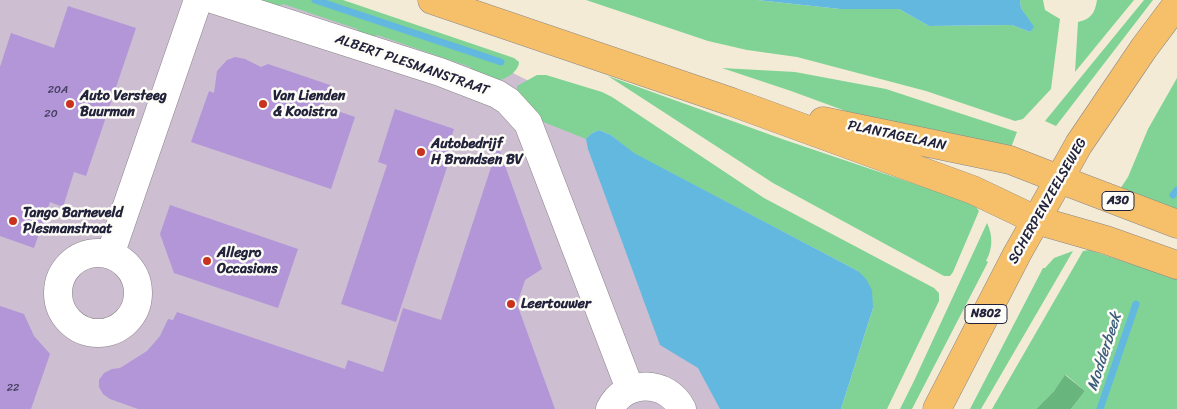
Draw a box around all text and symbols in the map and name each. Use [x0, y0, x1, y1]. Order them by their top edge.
street label: ALBERT PLESMANSTRAAT [333, 31, 491, 99]
house number: 20A [48, 83, 68, 97]
place label: Auto Versteeg Buurman [80, 88, 167, 120]
place label: Van Lienden & Kooistra [273, 88, 345, 120]
marker: Auto Versteeg Buurman [64, 98, 76, 110]
marker: Van Lienden & Kooistra [257, 98, 269, 110]
house number: 20 [44, 107, 58, 121]
street label: PLANTAGELAAN [846, 117, 948, 155]
street label: SCHERPENZEELSEWEG [1005, 135, 1091, 267]
place label: Autobedrijf H Brandsen BV [431, 136, 523, 168]
marker: Autobedrijf H Brandsen BV [415, 146, 427, 158]
road number: A30 [1102, 192, 1134, 210]
place label: Tango Barneveld Plesmanstraat [23, 205, 123, 238]
marker: Tango Barneveld Plesmanstraat [7, 215, 19, 227]
place label: Allegro Occasions [217, 245, 278, 278]
marker: Allegro Occasions [201, 255, 213, 267]
place label: Leertouwer [521, 296, 591, 312]
marker: Leertouwer [505, 298, 517, 310]
road number: N802 [965, 304, 1007, 324]
water label: Modderbeek [1084, 311, 1126, 393]
house number: 22 [7, 381, 19, 395]

